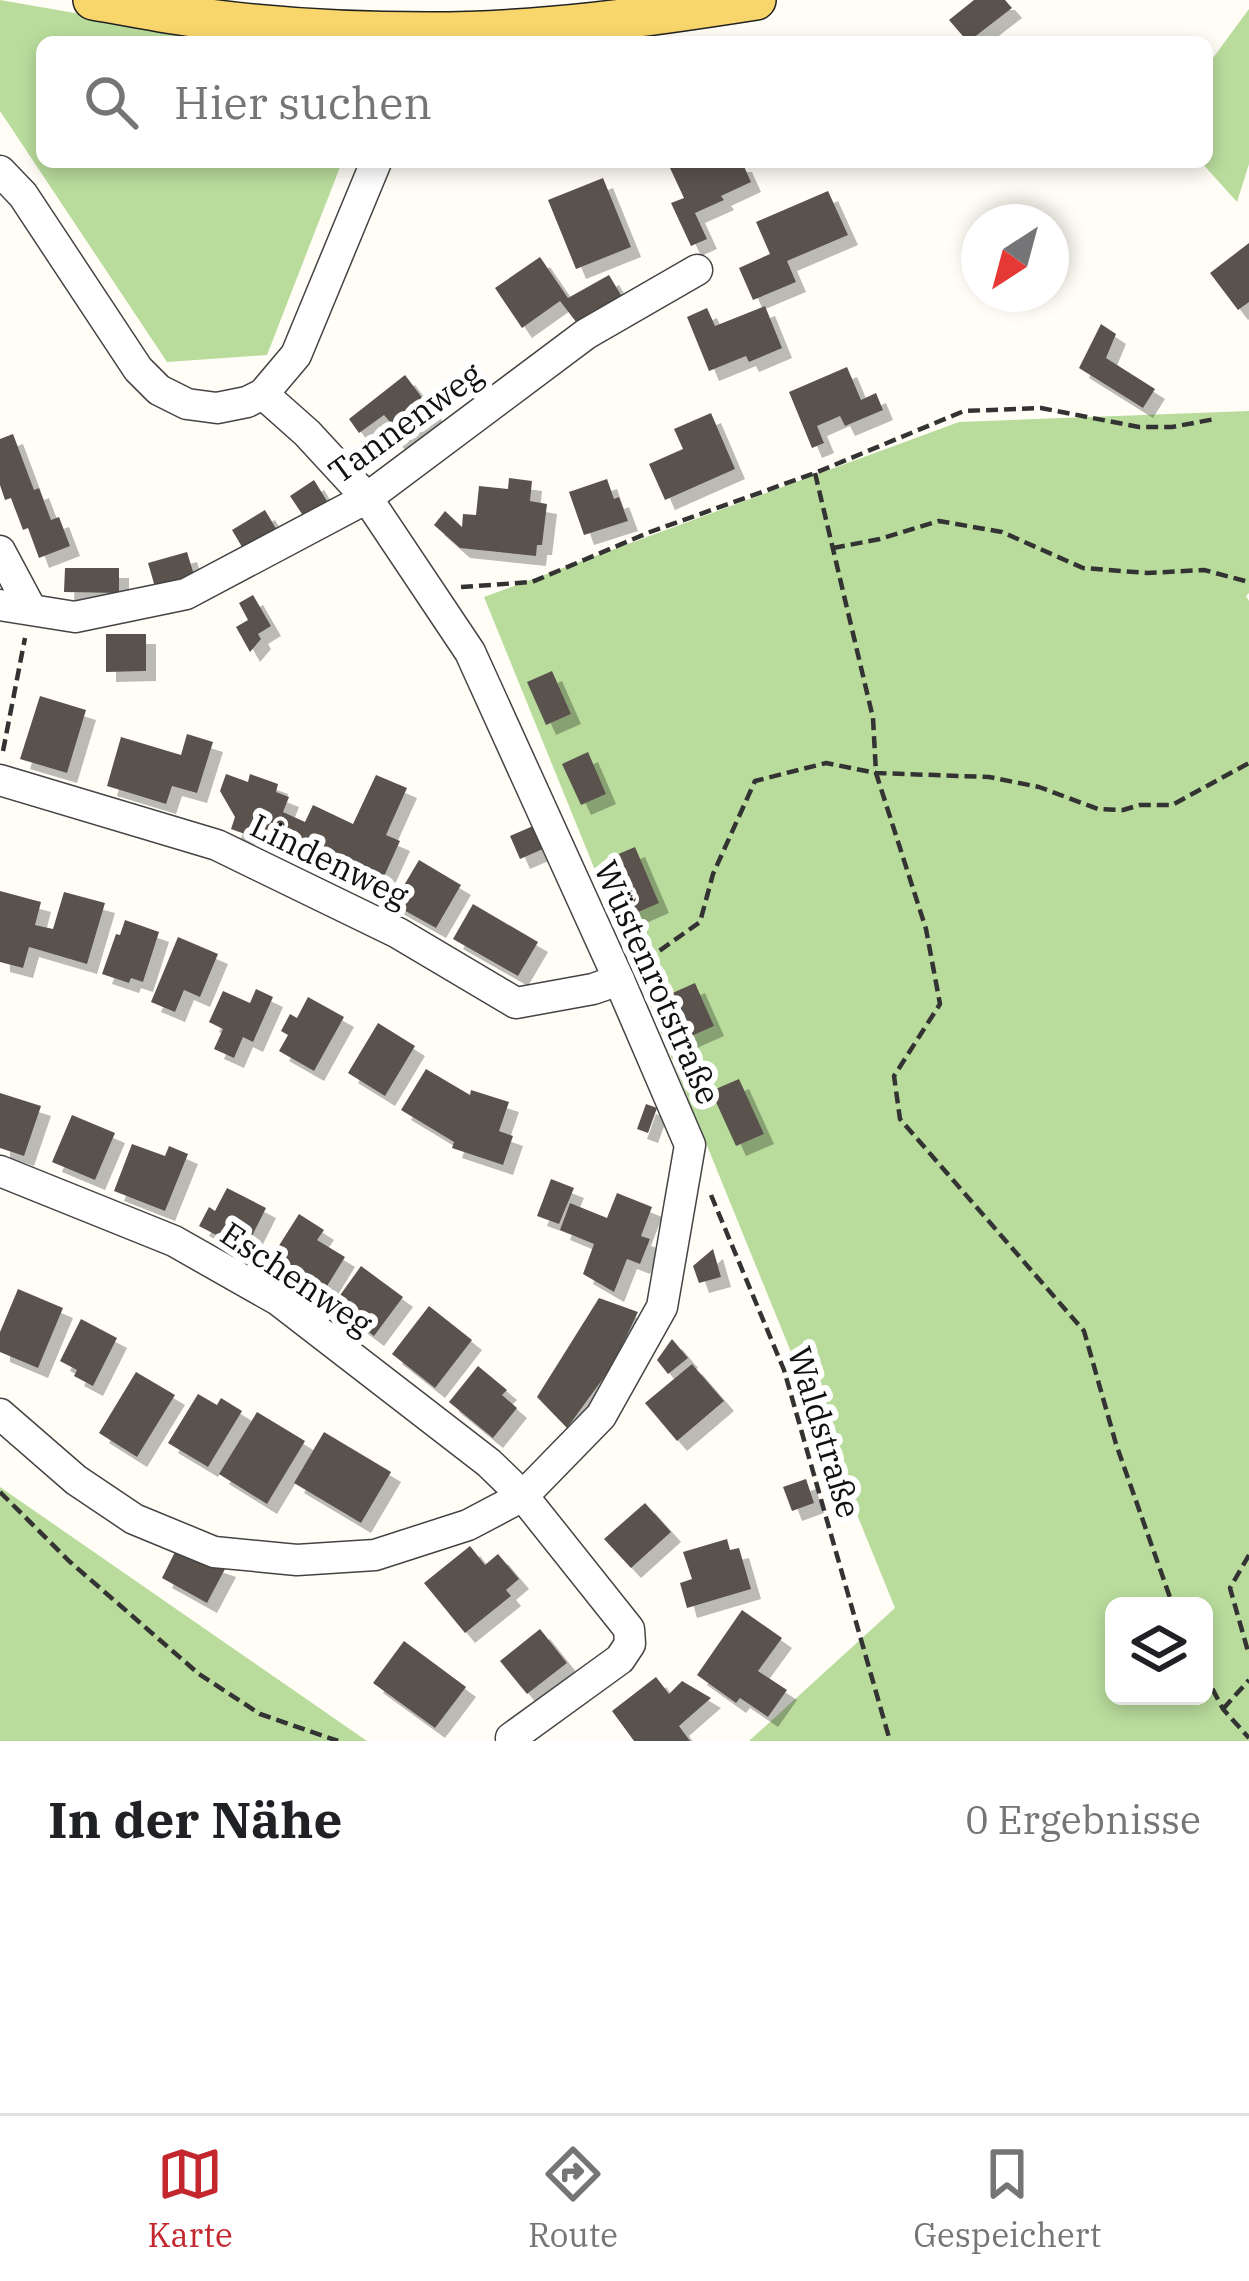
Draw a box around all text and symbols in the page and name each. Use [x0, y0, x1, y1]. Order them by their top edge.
search box [36, 36, 1213, 168]
icon: search [78, 69, 144, 135]
text: Hier suchen [174, 73, 432, 131]
north arrow [961, 204, 1069, 312]
street label: Tannenweg [320, 352, 490, 492]
street label: Lindenweg [244, 803, 416, 917]
street label: Wüstenrotstraße [585, 853, 731, 1111]
street label: Eschenweg [213, 1211, 381, 1345]
street label: Waldstraße [779, 1341, 871, 1523]
map controls [1105, 1597, 1213, 1705]
button: layers [1105, 1597, 1213, 1705]
text: In der Nähe [48, 1786, 342, 1852]
text: 0 Ergebnisse [965, 1794, 1201, 1845]
tab: Karte [148, 2141, 233, 2256]
tab: Route [528, 2141, 618, 2256]
tab: Gespeichert [913, 2141, 1101, 2256]

